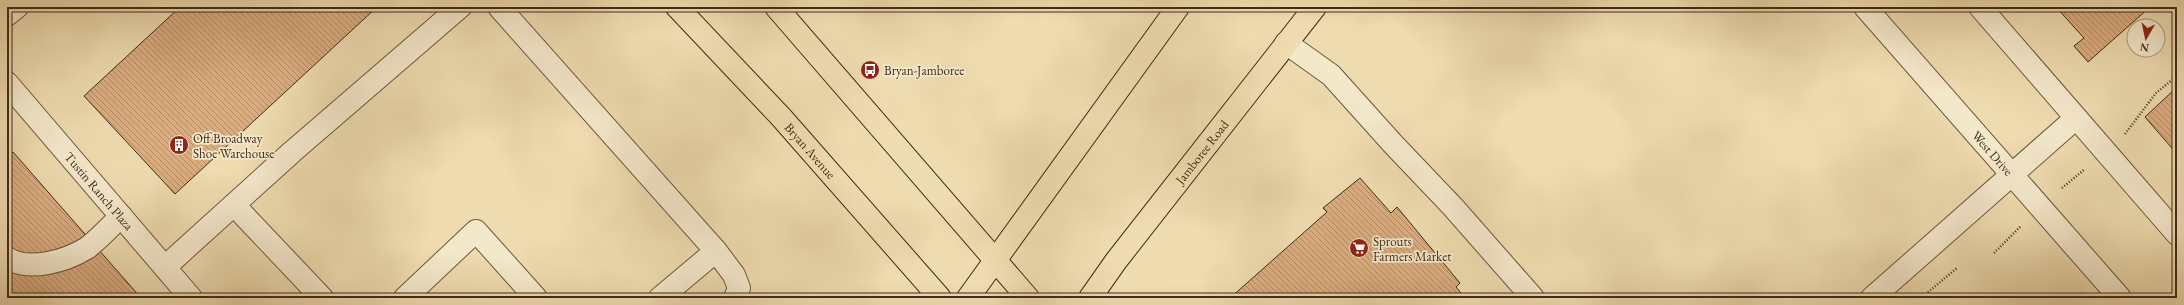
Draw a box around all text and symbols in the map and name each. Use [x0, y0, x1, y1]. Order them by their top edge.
north arrow [2126, 18, 2166, 58]
text: N [2139, 40, 2150, 55]
bus stop icon: Bryan-Jamboree [859, 59, 881, 81]
place label: Bryan-Jamboree [884, 62, 964, 79]
street label: Jamboree Road [1171, 116, 1232, 188]
street label: Bryan Avenue [781, 119, 840, 182]
street label: West Drive [1969, 127, 2017, 179]
place label: Off Broadway Shoe Warehouse [193, 130, 274, 162]
building icon: Off Broadway Shoe Warehouse [168, 134, 190, 156]
street label: Tustin Ranch Plaza [61, 148, 138, 234]
place label: Sprouts Farmers Market [1373, 233, 1451, 265]
supermarket icon: Sprouts Farmers Market [1348, 237, 1370, 259]

